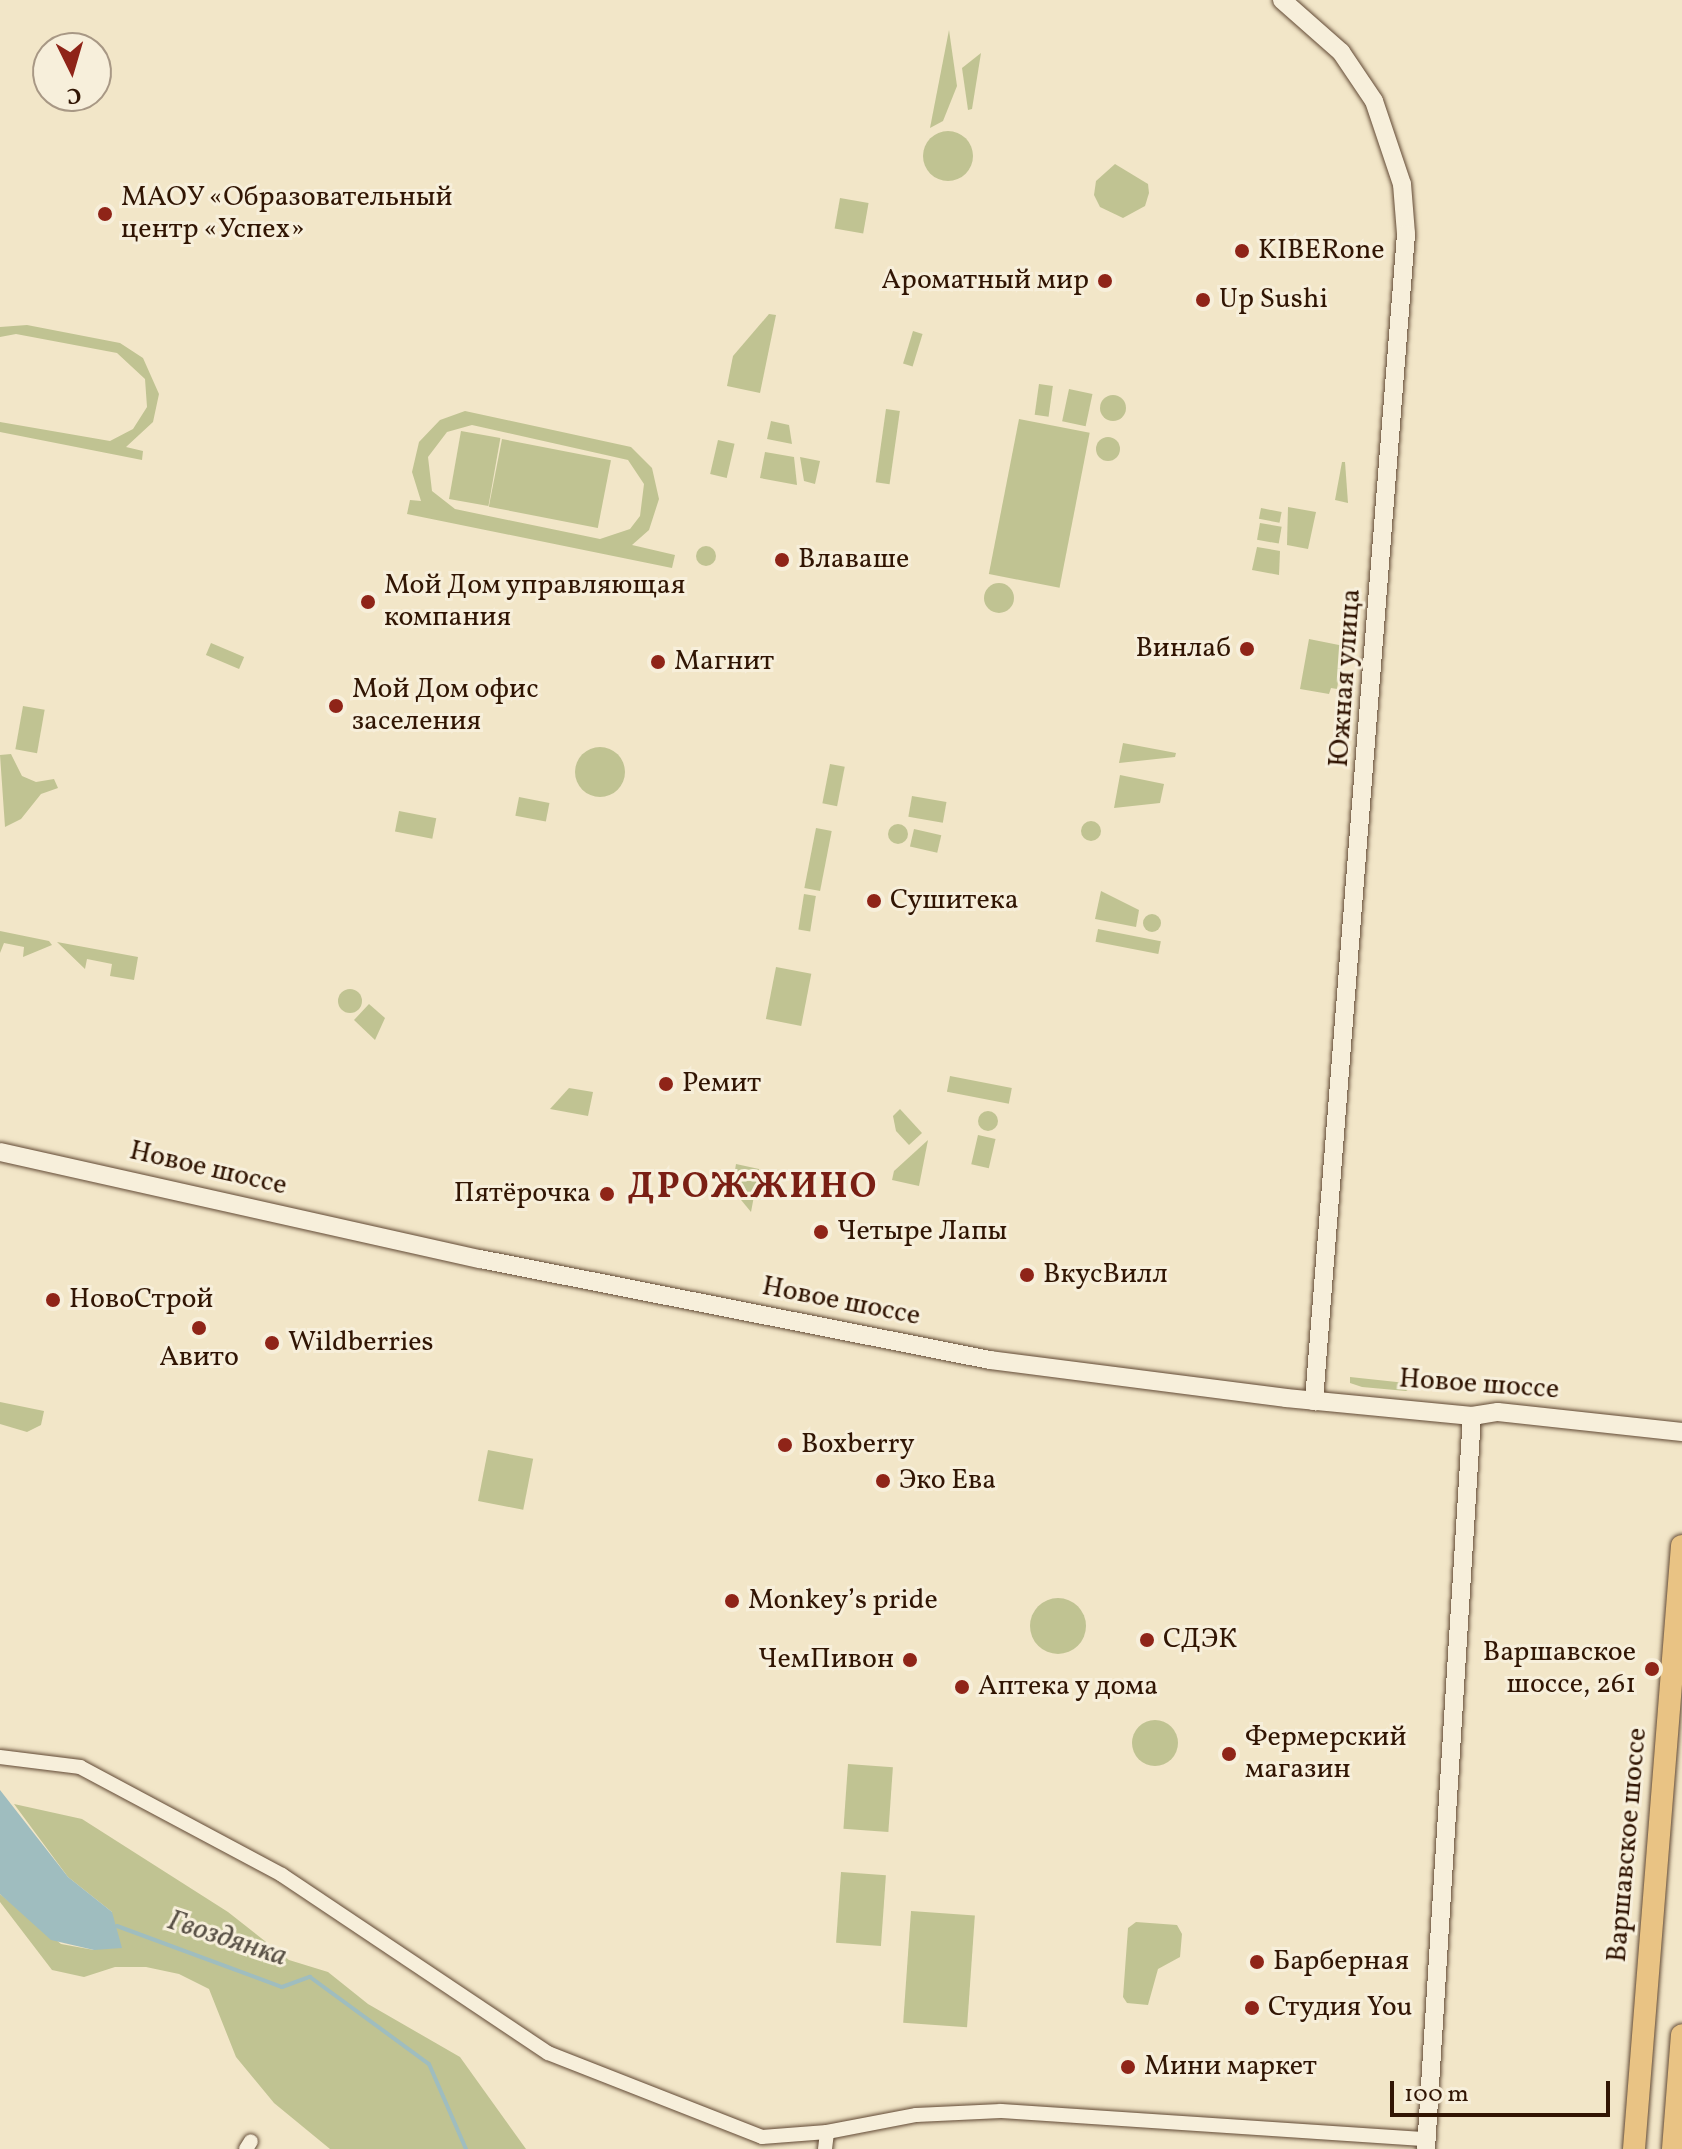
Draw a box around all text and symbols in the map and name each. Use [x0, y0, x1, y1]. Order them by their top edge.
north arrow [32, 32, 112, 112]
text: С [66, 78, 82, 110]
place label: МАОУ «Образовательный центр «Успех» [121, 181, 454, 247]
marker: МАОУ «Образовательный центр «Успех» [96, 205, 114, 223]
place label: KIBERone [1258, 234, 1385, 268]
marker: KIBERone [1233, 242, 1251, 260]
place label: Ароматный мир [881, 264, 1089, 298]
marker: Ароматный мир [1096, 272, 1114, 290]
place label: Up Sushi [1219, 283, 1328, 317]
marker: Up Sushi [1194, 291, 1212, 309]
place label: Влаваше [798, 543, 909, 577]
marker: Влаваше [773, 551, 791, 569]
place label: Мой Дом управляющая компания [384, 569, 686, 635]
street label: Южная улица [1323, 587, 1369, 769]
marker: Мой Дом управляющая компания [359, 593, 377, 611]
place label: Винлаб [1135, 632, 1231, 666]
marker: Винлаб [1238, 640, 1256, 658]
place label: Магнит [674, 645, 774, 679]
marker: Магнит [649, 653, 667, 671]
place label: Мой Дом офис заселения [352, 673, 539, 739]
marker: Мой Дом офис заселения [327, 697, 345, 715]
place label: Сушитека [890, 884, 1019, 918]
marker: Сушитека [865, 892, 883, 910]
place label: Ремит [682, 1067, 761, 1101]
marker: Ремит [657, 1075, 675, 1093]
street label: Новое шоссе [126, 1135, 290, 1203]
district label: ДРОЖЖИНО [628, 1167, 878, 1211]
place label: Пятёрочка [454, 1177, 591, 1211]
marker: Пятёрочка [598, 1185, 616, 1203]
place label: Четыре Лапы [837, 1215, 1007, 1249]
marker: Четыре Лапы [812, 1223, 830, 1241]
place label: ВкусВилл [1043, 1258, 1168, 1292]
marker: ВкусВилл [1018, 1266, 1036, 1284]
street label: Новое шоссе [759, 1270, 923, 1334]
place label: НовоСтрой [69, 1283, 213, 1317]
marker: НовоСтрой [44, 1291, 62, 1309]
marker: Авито [190, 1319, 208, 1337]
place label: Wildberries [288, 1326, 434, 1360]
marker: Wildberries [263, 1334, 281, 1352]
place label: Авито [159, 1341, 239, 1375]
street label: Новое шоссе [1398, 1363, 1560, 1407]
place label: Boxberry [801, 1428, 915, 1462]
marker: Boxberry [776, 1436, 794, 1454]
place label: Эко Ева [899, 1464, 996, 1498]
marker: Эко Ева [874, 1472, 892, 1490]
place label: Monkey’s pride [748, 1584, 938, 1618]
marker: Monkey’s pride [723, 1592, 741, 1610]
place label: СДЭК [1163, 1623, 1237, 1657]
marker: СДЭК [1138, 1631, 1156, 1649]
place label: Варшавское шоссе, 261 [1483, 1636, 1636, 1702]
place label: ЧемПивон [758, 1643, 894, 1677]
marker: ЧемПивон [901, 1651, 919, 1669]
marker: Варшавское шоссе, 261 [1643, 1660, 1661, 1678]
place label: Аптека у дома [978, 1670, 1160, 1704]
marker: Аптека у дома [953, 1678, 971, 1696]
place label: Фермерский магазин [1245, 1721, 1406, 1787]
street label: Варшавское шоссе [1601, 1726, 1655, 1964]
marker: Фермерский магазин [1220, 1745, 1238, 1763]
water label: Гвоздянка [163, 1903, 291, 1975]
place label: Барберная [1273, 1945, 1409, 1979]
marker: Барберная [1248, 1953, 1266, 1971]
place label: Студия You [1268, 1991, 1413, 2025]
marker: Студия You [1243, 1999, 1261, 2017]
place label: Мини маркет [1144, 2050, 1317, 2084]
marker: Мини маркет [1119, 2058, 1137, 2076]
scale bar [1394, 2065, 1614, 2115]
text: 100 m [1404, 2078, 1469, 2112]

